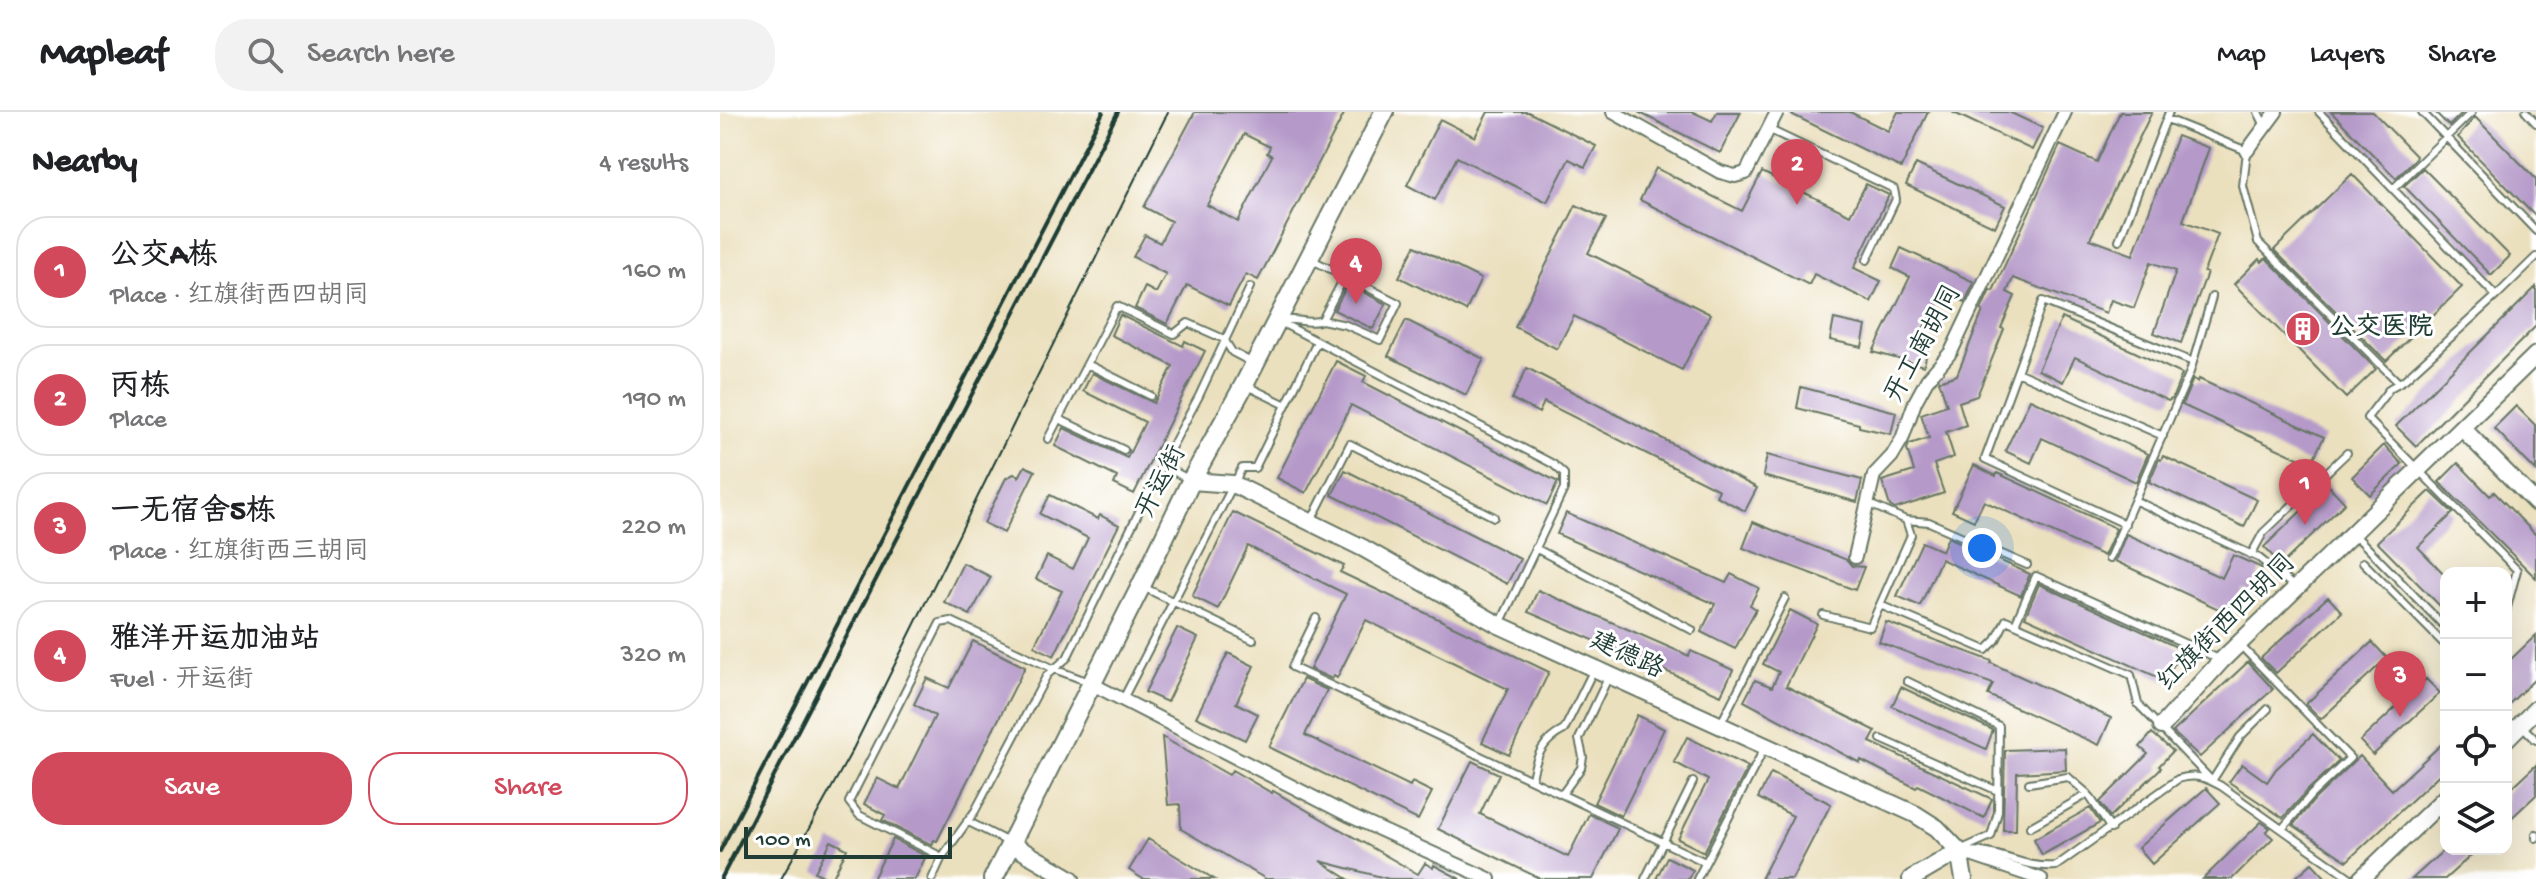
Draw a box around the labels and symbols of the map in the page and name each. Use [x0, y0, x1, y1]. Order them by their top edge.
pin: 2 [1771, 139, 1823, 205]
pin: 4 [1330, 238, 1382, 304]
street label: 开工南胡同 [1878, 280, 1970, 409]
building icon: 公交医院 [2284, 310, 2322, 348]
place label: 公交医院 [2329, 313, 2433, 345]
street label: 开运街 [1131, 441, 1195, 525]
pin: 1 [2279, 459, 2331, 525]
your location [1962, 528, 2002, 568]
street label: 红旗街西四胡同 [2152, 548, 2303, 699]
street label: 建德路 [1584, 625, 1669, 688]
pin: 3 [2374, 651, 2426, 717]
scale bar [744, 823, 952, 859]

